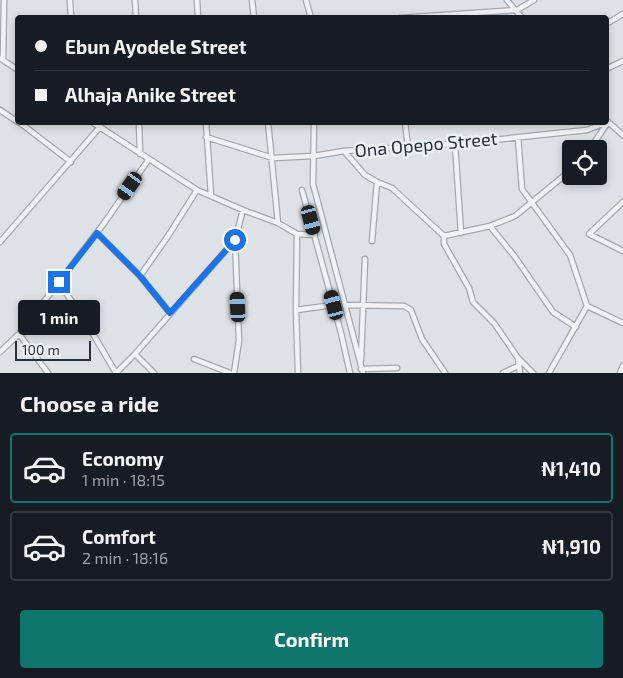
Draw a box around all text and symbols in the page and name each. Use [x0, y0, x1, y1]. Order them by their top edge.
text: Ebun Ayodele Street [65, 35, 247, 58]
text: Alhaja Anike Street [65, 83, 236, 106]
street label: Ona Opepo Street [354, 127, 498, 161]
map controls [562, 140, 607, 185]
button: locate [562, 140, 607, 185]
car [115, 169, 144, 203]
car [299, 204, 322, 236]
route start [224, 229, 246, 251]
route end [48, 271, 70, 293]
car [322, 289, 345, 321]
car [229, 292, 246, 322]
callout: 1 min [18, 300, 100, 334]
text: 1 min [40, 308, 78, 327]
scale bar [15, 338, 91, 361]
text: 100 m [22, 341, 60, 358]
text: Choose a ride [20, 390, 159, 416]
icon: car [22, 446, 67, 491]
text: Economy [82, 447, 164, 470]
text: ₦1,410 [541, 457, 601, 480]
text: 1 min · 18:15 [82, 470, 165, 489]
icon: car [22, 524, 67, 569]
text: Comfort [82, 525, 156, 548]
text: ₦1,910 [542, 535, 601, 558]
text: 2 min · 18:16 [82, 548, 168, 567]
button: Confirm [20, 610, 603, 668]

